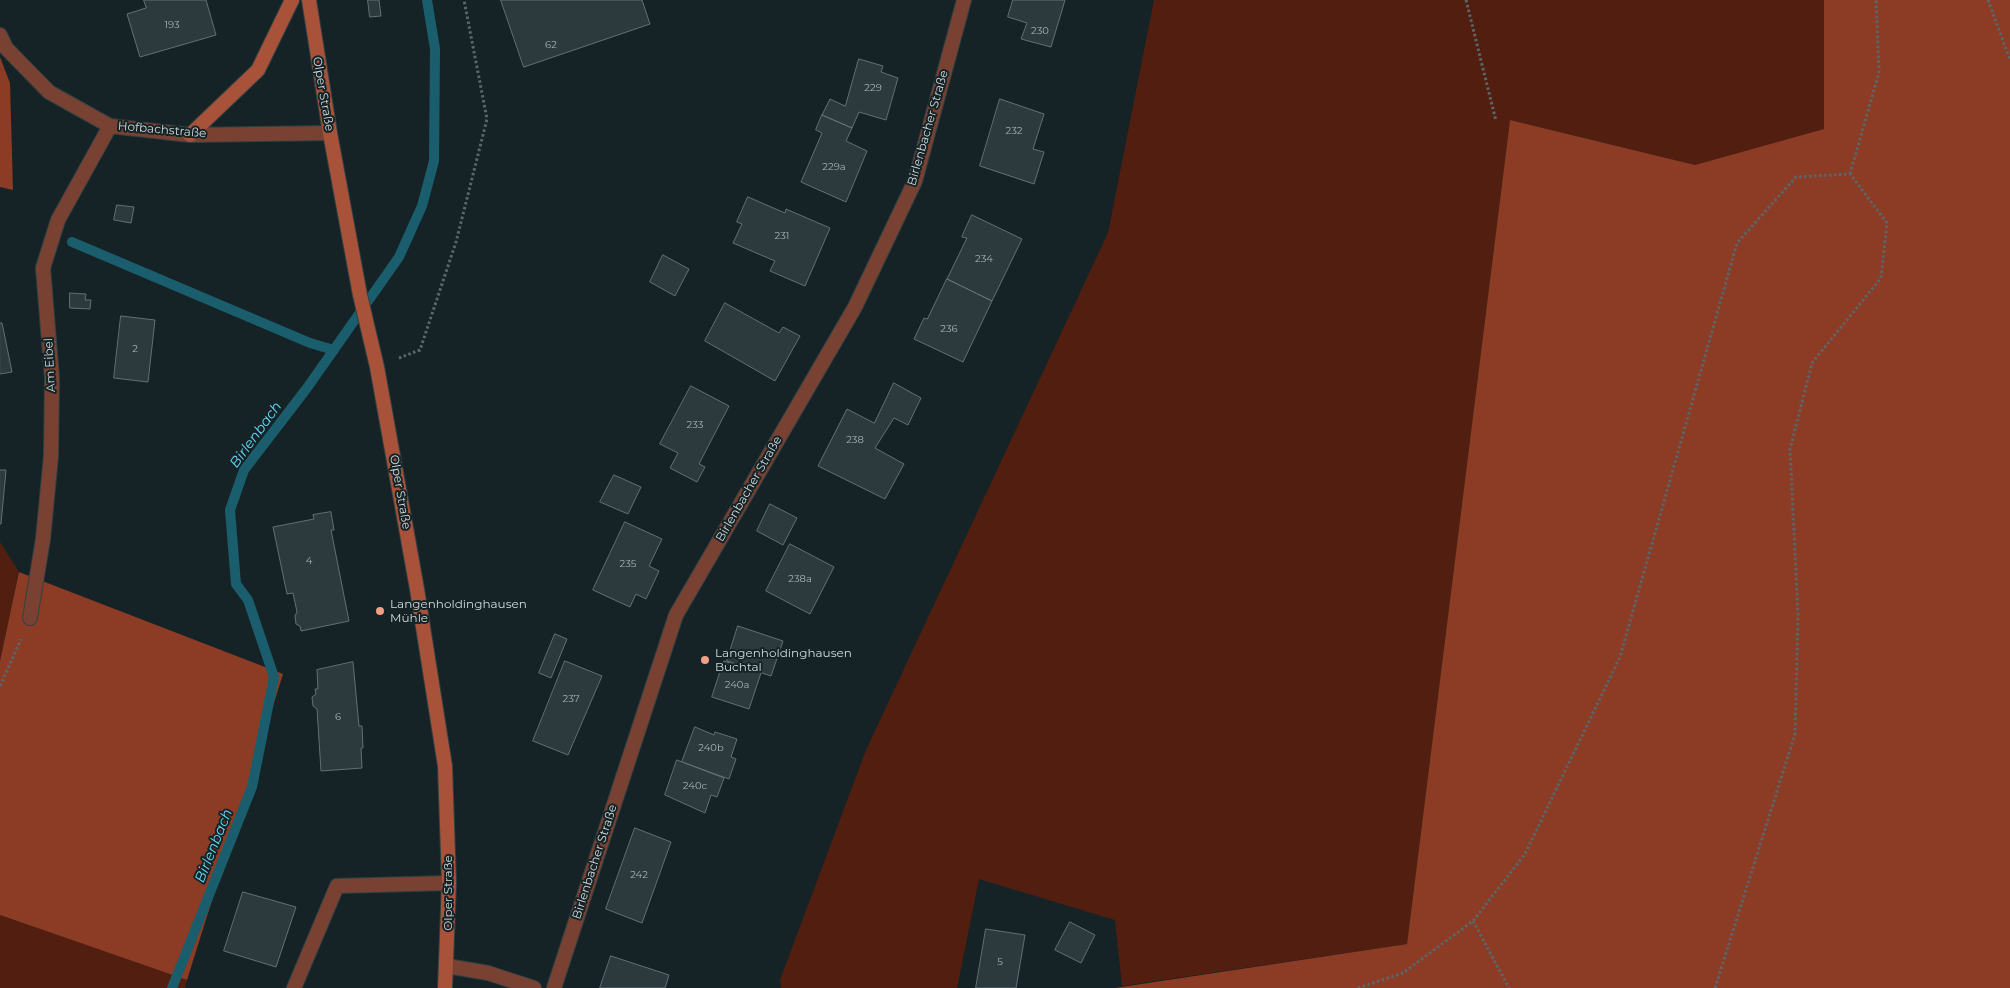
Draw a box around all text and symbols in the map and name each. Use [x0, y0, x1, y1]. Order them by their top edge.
house number: 193 [164, 19, 180, 31]
house number: 230 [1031, 25, 1049, 37]
house number: 62 [545, 39, 557, 51]
street label: Olper Straße [309, 56, 337, 132]
street label: Birlenbacher Straße [905, 69, 951, 187]
house number: 229 [864, 82, 882, 94]
street label: Hofbachstraße [117, 119, 207, 141]
house number: 232 [1006, 125, 1022, 137]
house number: 229a [822, 161, 846, 173]
house number: 231 [775, 230, 789, 242]
house number: 234 [975, 253, 993, 265]
house number: 236 [940, 323, 958, 335]
street label: Am Eibel [41, 337, 59, 393]
house number: 2 [132, 343, 138, 355]
water label: Birlenbach [226, 399, 286, 471]
house number: 233 [687, 419, 703, 431]
street label: Birlenbacher Straße [713, 434, 785, 544]
house number: 238 [846, 434, 864, 446]
street label: Olper Straße [386, 454, 414, 530]
house number: 4 [306, 555, 312, 567]
house number: 235 [620, 558, 636, 570]
house number: 238a [788, 573, 812, 585]
place label: Langenholdinghausen Mühle [390, 597, 527, 625]
marker: Langenholdinghausen Mühle [374, 605, 386, 617]
place label: Langenholdinghausen Buchtal [715, 646, 852, 674]
marker: Langenholdinghausen Buchtal [699, 654, 711, 666]
house number: 240a [725, 679, 749, 691]
house number: 237 [562, 693, 580, 705]
house number: 6 [335, 711, 341, 723]
house number: 240b [698, 742, 724, 754]
house number: 240c [683, 780, 707, 792]
street label: Birlenbacher Straße [570, 803, 620, 921]
water label: Birlenbach [192, 807, 236, 885]
street label: Olper Straße [441, 855, 455, 931]
house number: 242 [630, 869, 648, 881]
house number: 5 [997, 956, 1003, 968]

